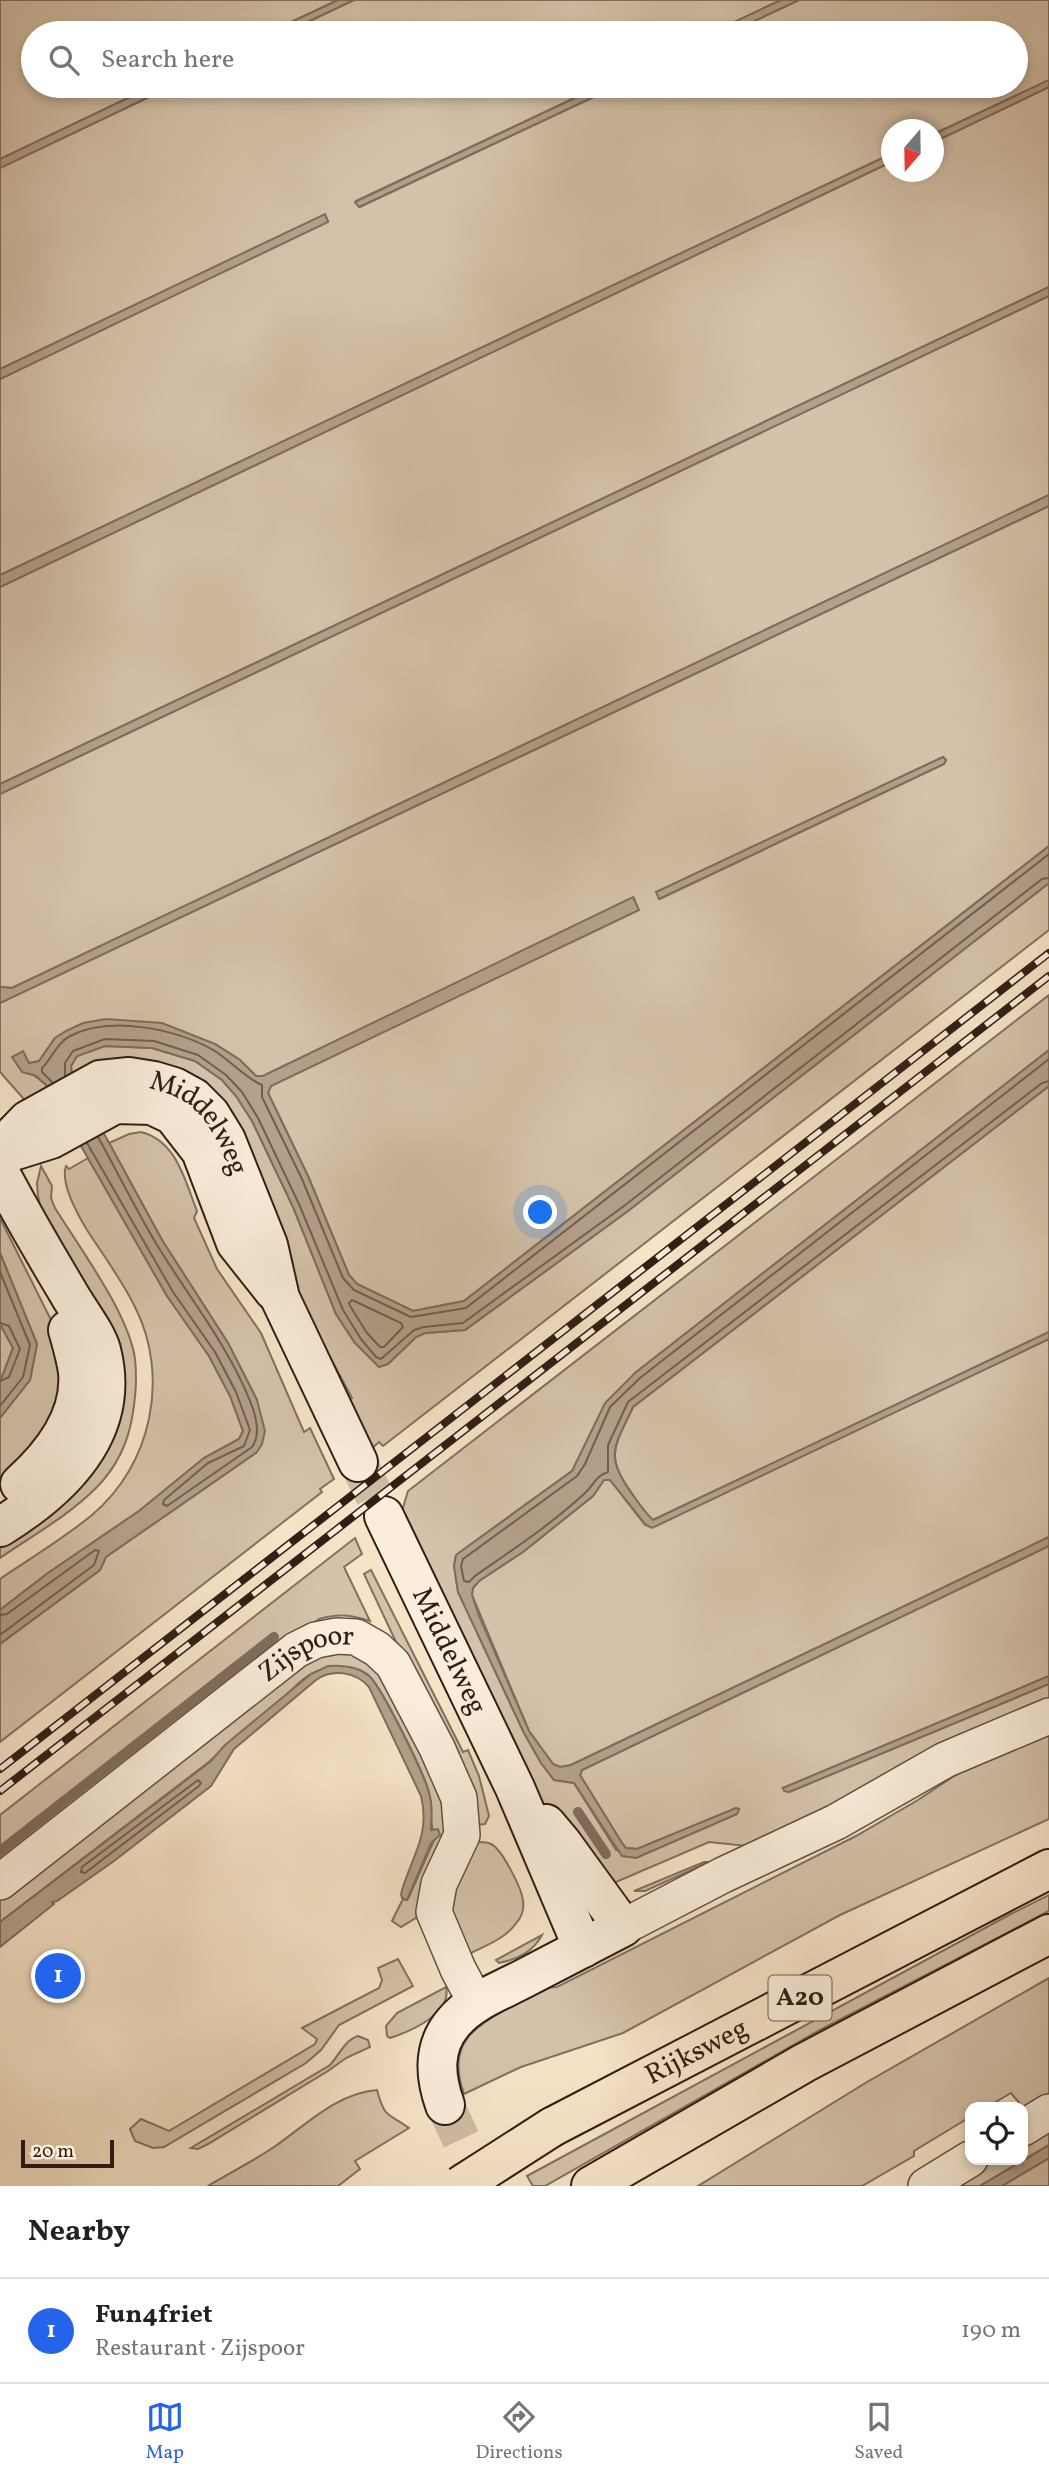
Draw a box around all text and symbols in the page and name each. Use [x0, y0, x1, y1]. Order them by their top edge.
search box [21, 21, 1028, 98]
icon: search [45, 41, 83, 79]
text: Search here [101, 42, 234, 78]
north arrow [881, 119, 944, 182]
street label: Middelweg [145, 1061, 258, 1181]
your location [523, 1195, 557, 1229]
street label: Middelweg [402, 1581, 496, 1721]
street label: Zijspoor [250, 1616, 355, 1692]
pin: 1 [35, 1950, 81, 2002]
road number: A20 [768, 1976, 832, 2021]
street label: Rijksweg [638, 2009, 755, 2095]
map controls [965, 2102, 1028, 2165]
button: locate [965, 2102, 1028, 2165]
scale bar [21, 2137, 114, 2169]
text: 20 m [32, 2139, 74, 2165]
text: Nearby [28, 2211, 130, 2253]
text: Fun4friet [95, 2297, 213, 2333]
text: 1 [46, 2315, 56, 2347]
text: 190 m [961, 2315, 1021, 2347]
text: Restaurant · Zijspoor [95, 2333, 305, 2365]
tab: Map [146, 2398, 184, 2466]
tab: Directions [476, 2398, 563, 2466]
tab: Saved [854, 2398, 903, 2466]

